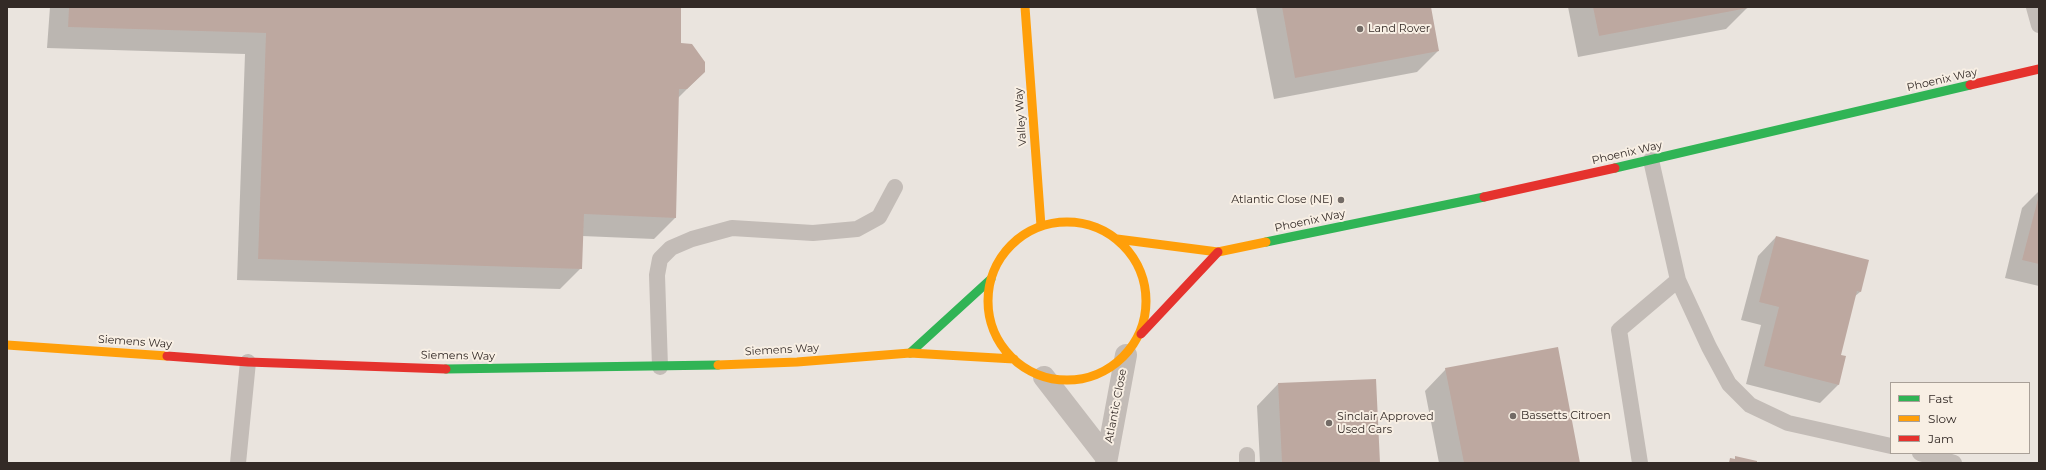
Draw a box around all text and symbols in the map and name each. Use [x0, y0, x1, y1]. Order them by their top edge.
place label: Land Rover [1368, 22, 1430, 36]
marker: Land Rover [1355, 24, 1365, 34]
street label: Phoenix Way [1905, 65, 1979, 95]
street label: Valley Way [1012, 87, 1030, 147]
street label: Phoenix Way [1590, 138, 1664, 168]
place label: Atlantic Close (NE) [1231, 193, 1333, 207]
marker: Atlantic Close (NE) [1336, 195, 1346, 205]
street label: Phoenix Way [1273, 207, 1347, 235]
street label: Siemens Way [98, 333, 172, 351]
street label: Siemens Way [745, 341, 819, 359]
street label: Siemens Way [421, 349, 495, 363]
street label: Atlantic Close [1102, 368, 1130, 444]
legend [1890, 382, 2030, 454]
text: Fast [1928, 391, 1953, 406]
place label: Bassetts Citroen [1521, 409, 1611, 423]
place label: Sinclair Approved Used Cars [1337, 410, 1434, 436]
marker: Bassetts Citroen [1508, 411, 1518, 421]
text: Slow [1928, 411, 1957, 426]
marker: Sinclair Approved Used Cars [1324, 418, 1334, 428]
text: Jam [1928, 431, 1954, 446]

